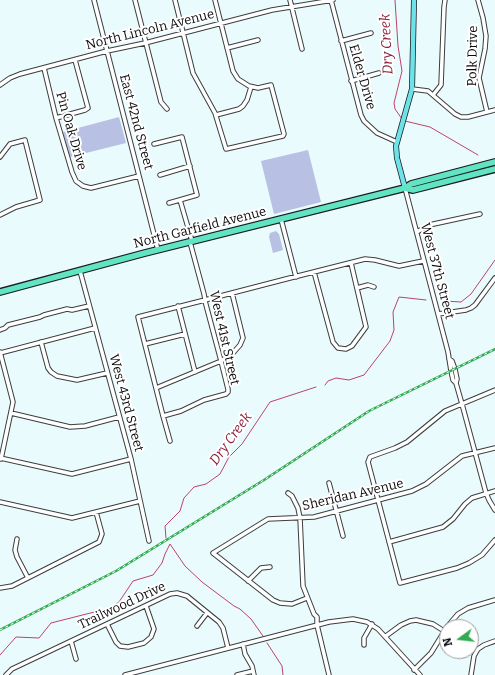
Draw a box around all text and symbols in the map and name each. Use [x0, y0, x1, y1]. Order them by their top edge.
street label: North Lincoln Avenue [84, 6, 216, 54]
water label: Dry Creek [377, 13, 397, 75]
street label: Polk Drive [465, 25, 481, 87]
street label: Elder Drive [345, 43, 379, 111]
street label: East 42nd Street [116, 72, 156, 172]
street label: Pin Oak Drive [52, 90, 90, 172]
street label: North Garfield Avenue [132, 204, 268, 252]
street label: West 37th Street [417, 221, 457, 321]
street label: West 41st Street [206, 289, 242, 387]
street label: West 43rd Street [106, 353, 146, 453]
water label: Dry Creek [206, 409, 256, 469]
street label: Sheridan Avenue [301, 476, 405, 514]
street label: Trailwood Drive [76, 579, 168, 633]
north arrow [439, 619, 479, 659]
text: N [441, 636, 455, 648]

